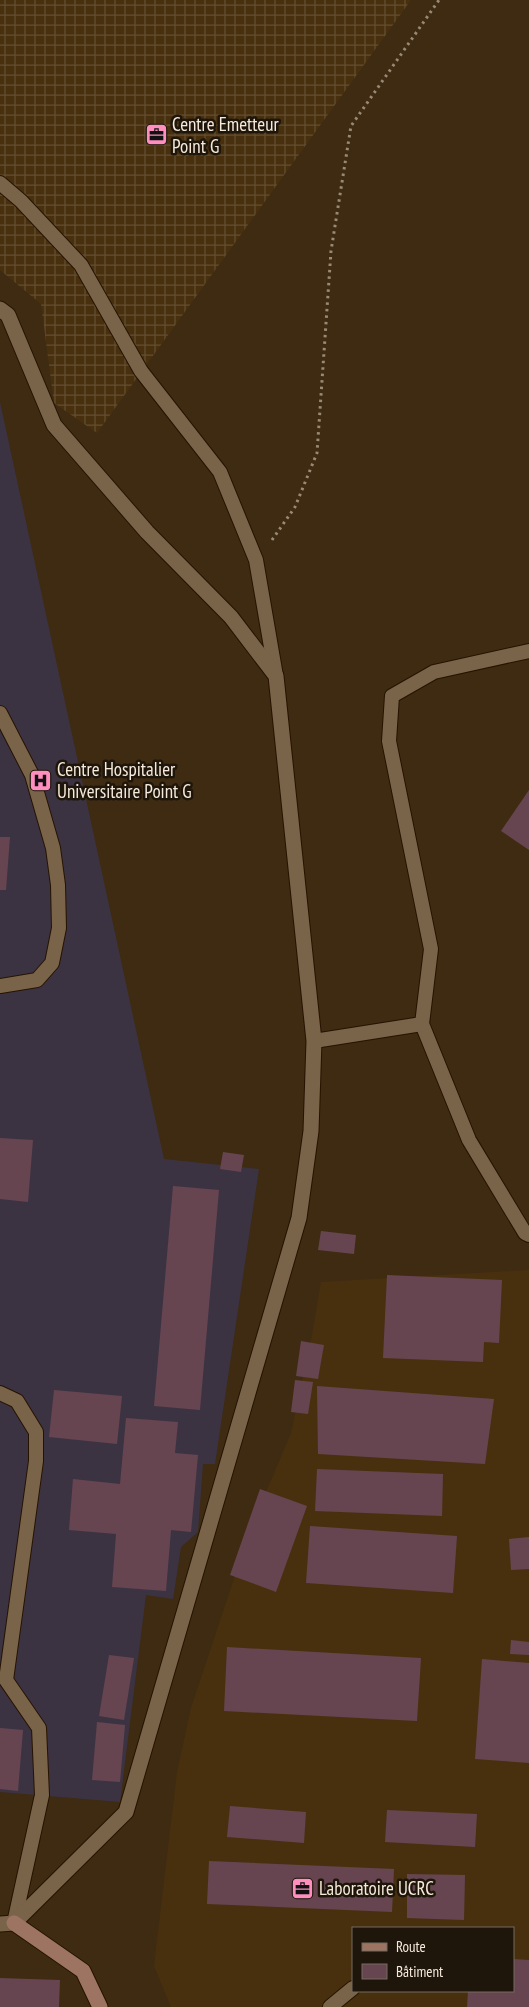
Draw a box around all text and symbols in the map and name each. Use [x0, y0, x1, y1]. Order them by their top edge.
place label: Centre Emetteur Point G [172, 112, 279, 158]
office icon: Centre Emetteur Point G [144, 123, 168, 147]
place label: Centre Hospitalier Universitaire Point G [57, 757, 192, 803]
hospital icon: Centre Hospitalier Universitaire Point G [29, 768, 53, 792]
office icon: Laboratoire UCRC [291, 1876, 315, 1900]
place label: Laboratoire UCRC [319, 1876, 434, 1900]
legend [352, 1927, 514, 1992]
text: Route [396, 1937, 426, 1956]
text: Bâtiment [396, 1962, 443, 1981]

